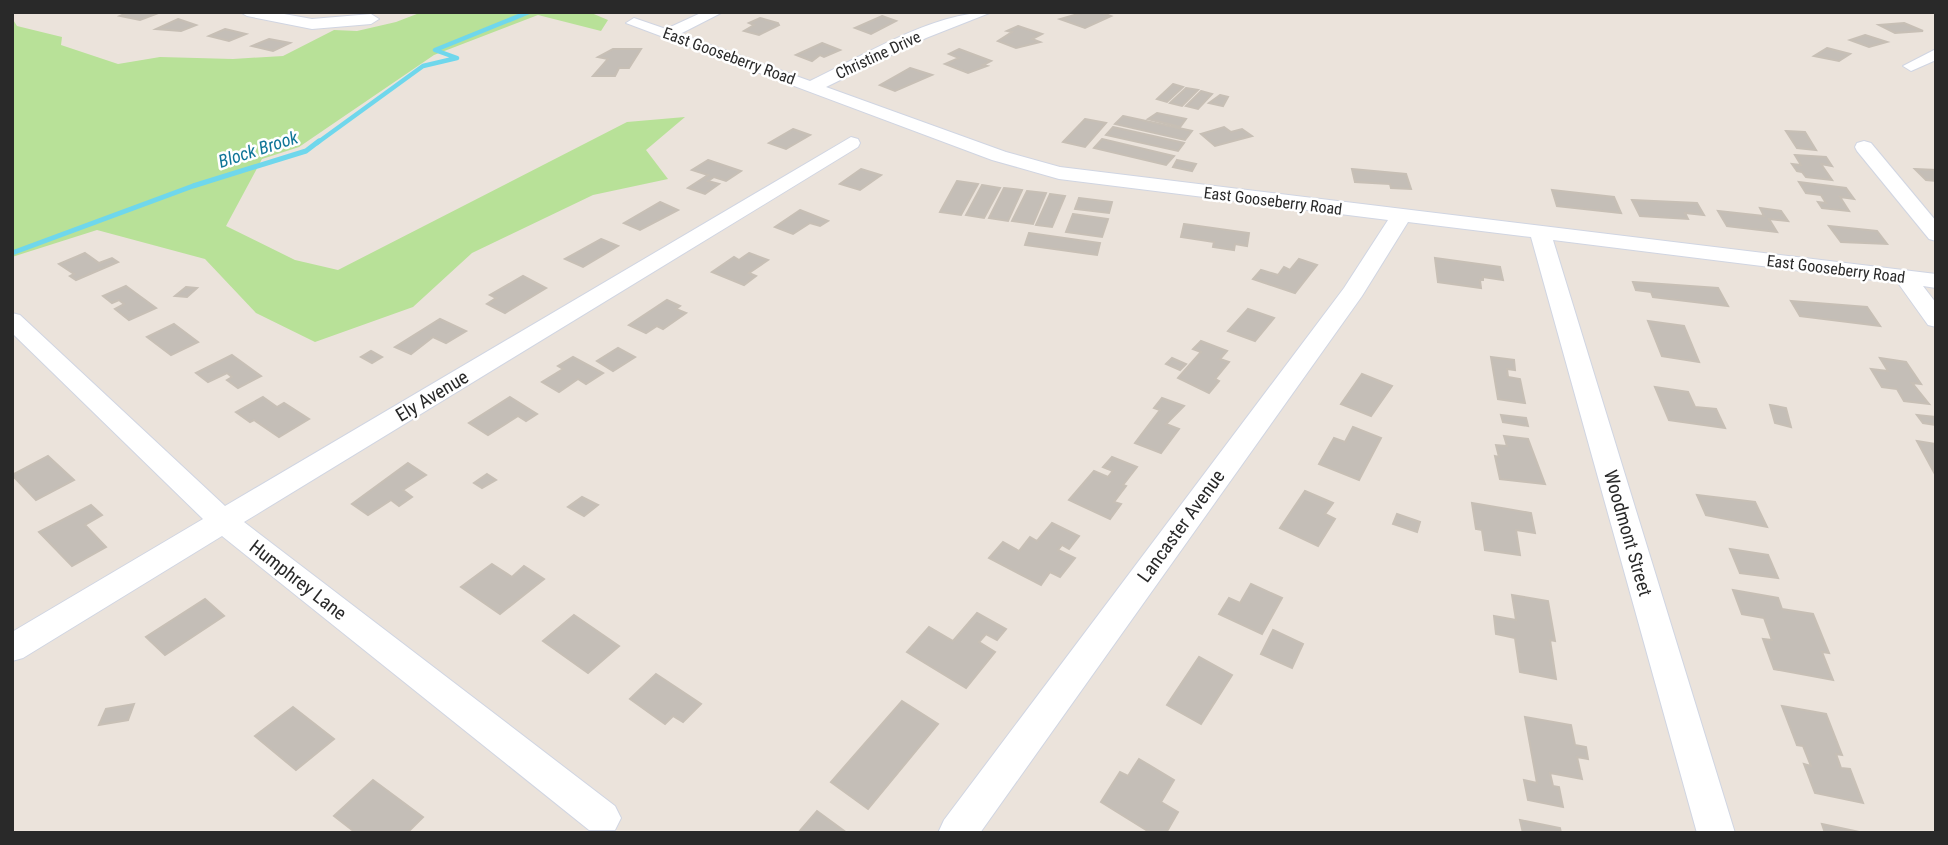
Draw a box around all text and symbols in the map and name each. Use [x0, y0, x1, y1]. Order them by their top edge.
street label: East Gooseberry Road [660, 23, 798, 89]
street label: Christine Drive [832, 27, 924, 83]
water label: Block Brook [216, 126, 302, 172]
street label: East Gooseberry Road [1203, 183, 1343, 219]
street label: East Gooseberry Road [1766, 251, 1906, 287]
street label: Ely Avenue [391, 365, 473, 427]
street label: Lancaster Avenue [1133, 465, 1230, 587]
street label: Woodmont Street [1599, 467, 1657, 599]
street label: Humphrey Lane [245, 535, 351, 625]

